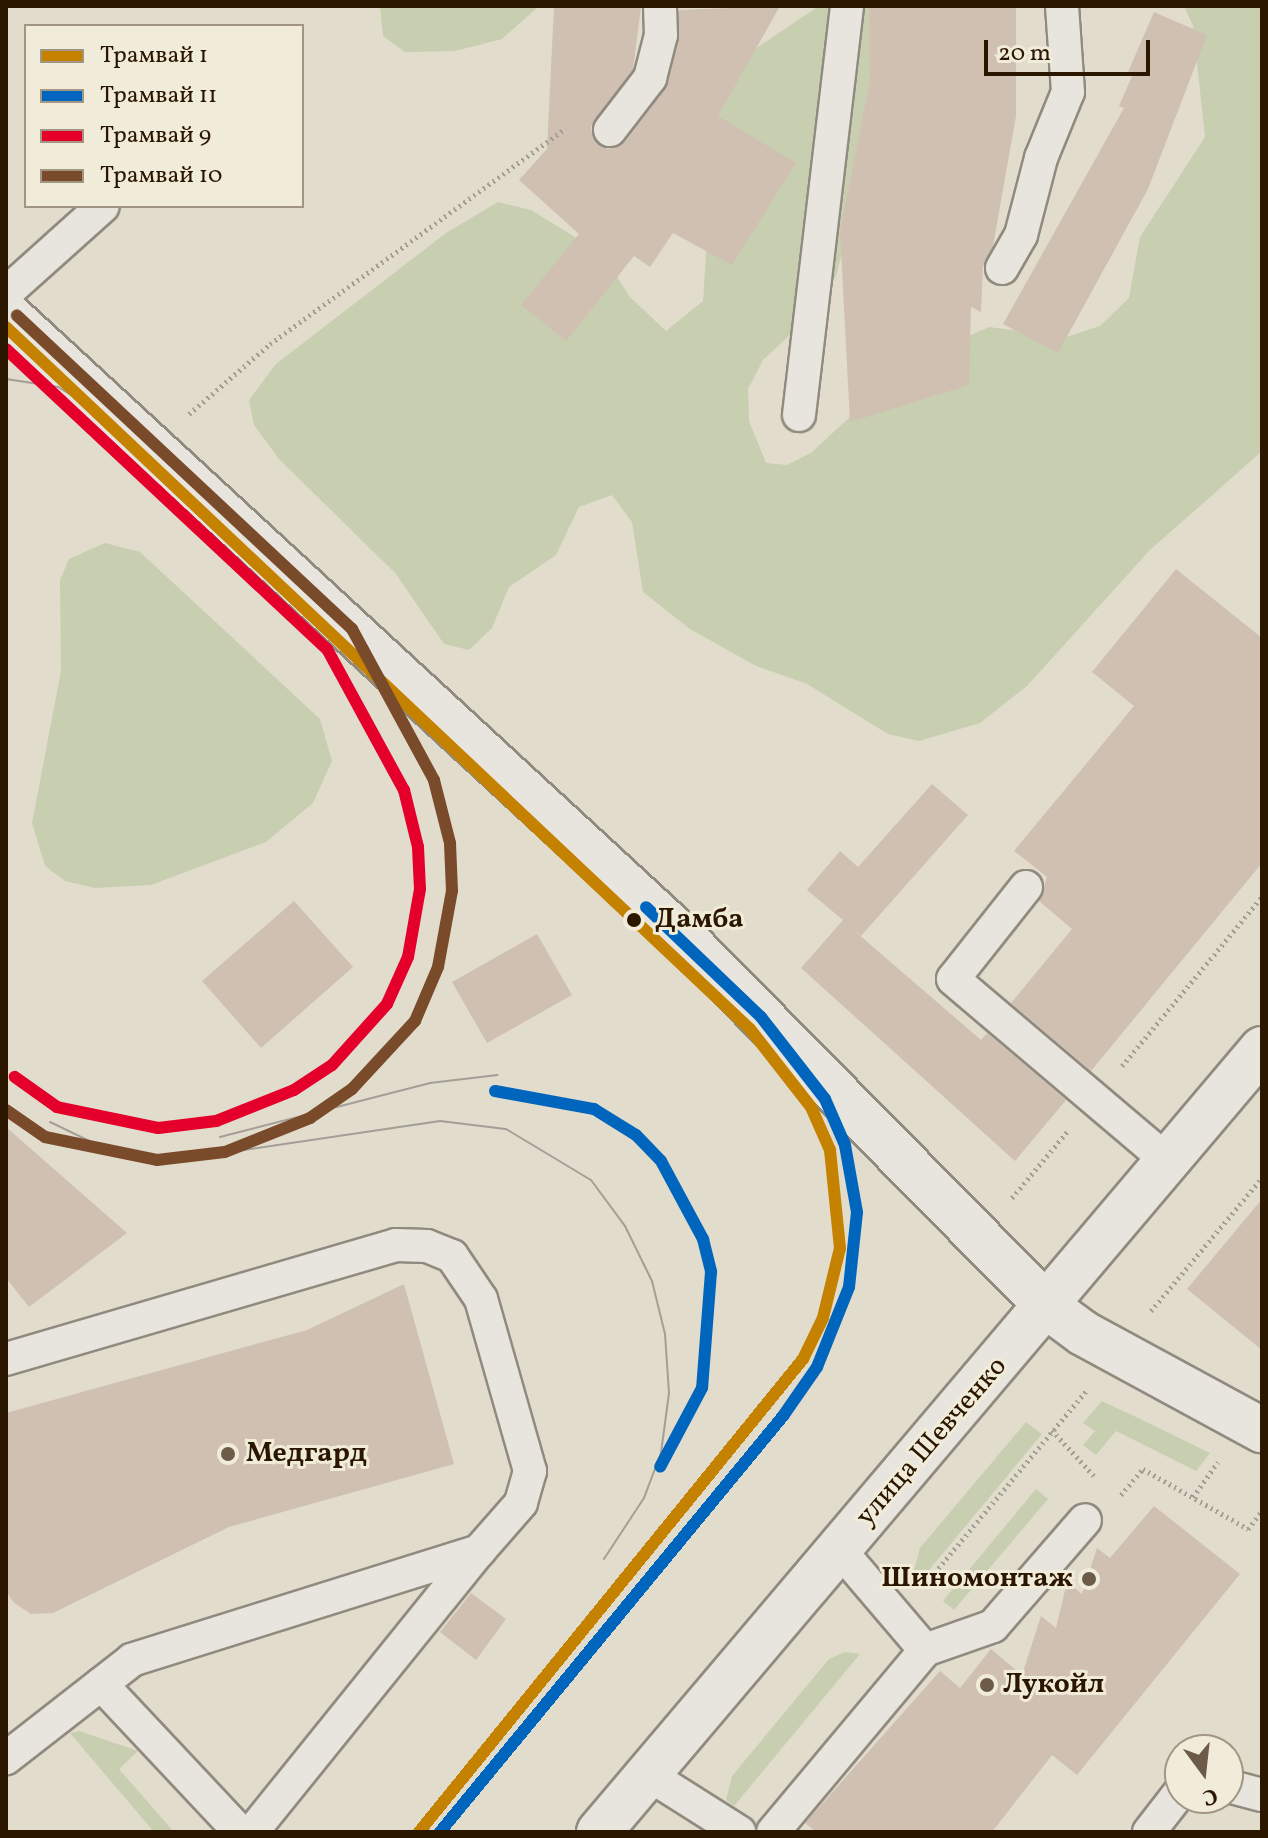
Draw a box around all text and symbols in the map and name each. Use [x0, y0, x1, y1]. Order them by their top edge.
legend [24, 24, 304, 208]
scale bar [988, 24, 1154, 74]
text: 20 m [998, 37, 1051, 71]
text: Трамвай 1 [100, 39, 208, 73]
text: Трамвай 11 [100, 79, 217, 113]
text: Трамвай 9 [100, 119, 211, 153]
text: Трамвай 10 [100, 159, 223, 193]
place label: Дамба [655, 903, 744, 937]
marker: Дамба [620, 906, 648, 934]
street label: улица Шевченко [849, 1351, 1015, 1533]
place label: Медгард [246, 1437, 367, 1471]
marker: Медгард [217, 1443, 239, 1465]
place label: Шиномонтаж [881, 1562, 1073, 1596]
marker: Шиномонтаж [1080, 1570, 1098, 1588]
place label: Лукойл [1003, 1668, 1104, 1702]
marker: Лукойл [978, 1676, 996, 1694]
north arrow [1164, 1734, 1244, 1814]
text: С [1199, 1779, 1221, 1813]

